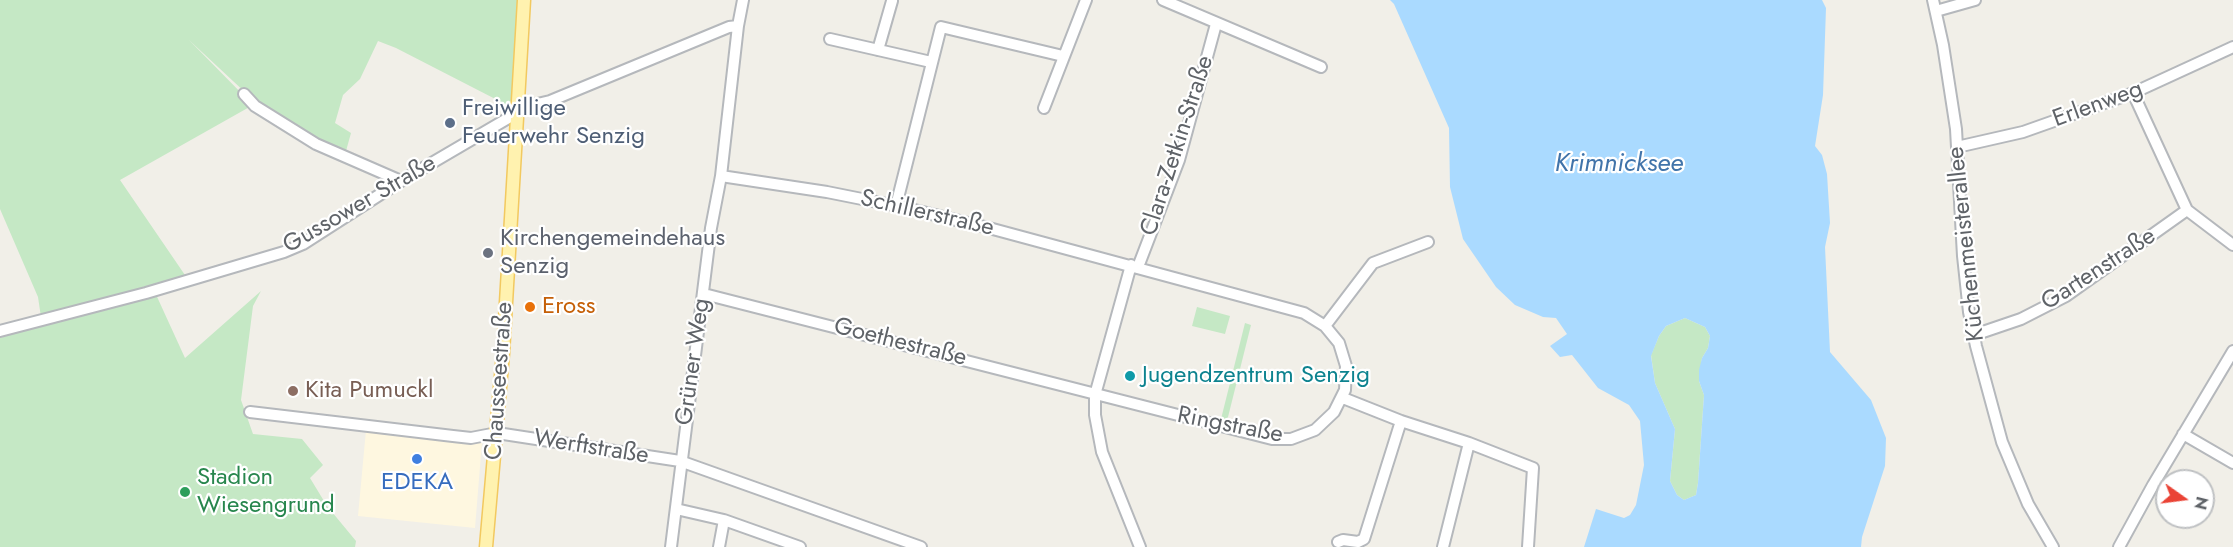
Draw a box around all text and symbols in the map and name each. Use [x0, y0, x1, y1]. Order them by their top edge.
street label: Clara-Zetkin-Straße [1135, 52, 1221, 240]
street label: Erlenweg [2049, 75, 2147, 135]
place label: Freiwillige Feuerwehr Senzig [462, 95, 645, 151]
marker: Freiwillige Feuerwehr Senzig [443, 116, 457, 130]
street label: Küchenmeisterallee [1942, 145, 1992, 343]
water label: Krimnicksee [1555, 149, 1683, 181]
street label: Gussower Straße [278, 150, 442, 260]
street label: Schillerstraße [857, 185, 997, 243]
street label: Gartenstraße [2037, 222, 2161, 318]
place label: Kirchengemeindehaus Senzig [500, 225, 725, 281]
marker: Kirchengemeindehaus Senzig [481, 246, 495, 260]
place label: Eross [542, 293, 596, 321]
street label: Grüner Weg [671, 297, 717, 427]
marker: Eross [523, 300, 537, 314]
street label: Chausseestraße [480, 301, 520, 461]
street label: Goethestraße [831, 313, 969, 373]
place label: Jugendzentrum Senzig [1142, 362, 1370, 390]
marker: Jugendzentrum Senzig [1123, 369, 1137, 383]
place label: Kita Pumuckl [305, 377, 433, 405]
marker: Kita Pumuckl [286, 384, 300, 398]
street label: Ringstraße [1175, 402, 1285, 450]
street label: Werftstraße [531, 425, 651, 471]
marker: EDEKA [410, 452, 424, 466]
place label: Stadion Wiesengrund [197, 464, 335, 520]
place label: EDEKA [381, 469, 453, 497]
north arrow [2155, 469, 2215, 529]
marker: Stadion Wiesengrund [178, 485, 192, 499]
text: N [2188, 494, 2214, 512]

